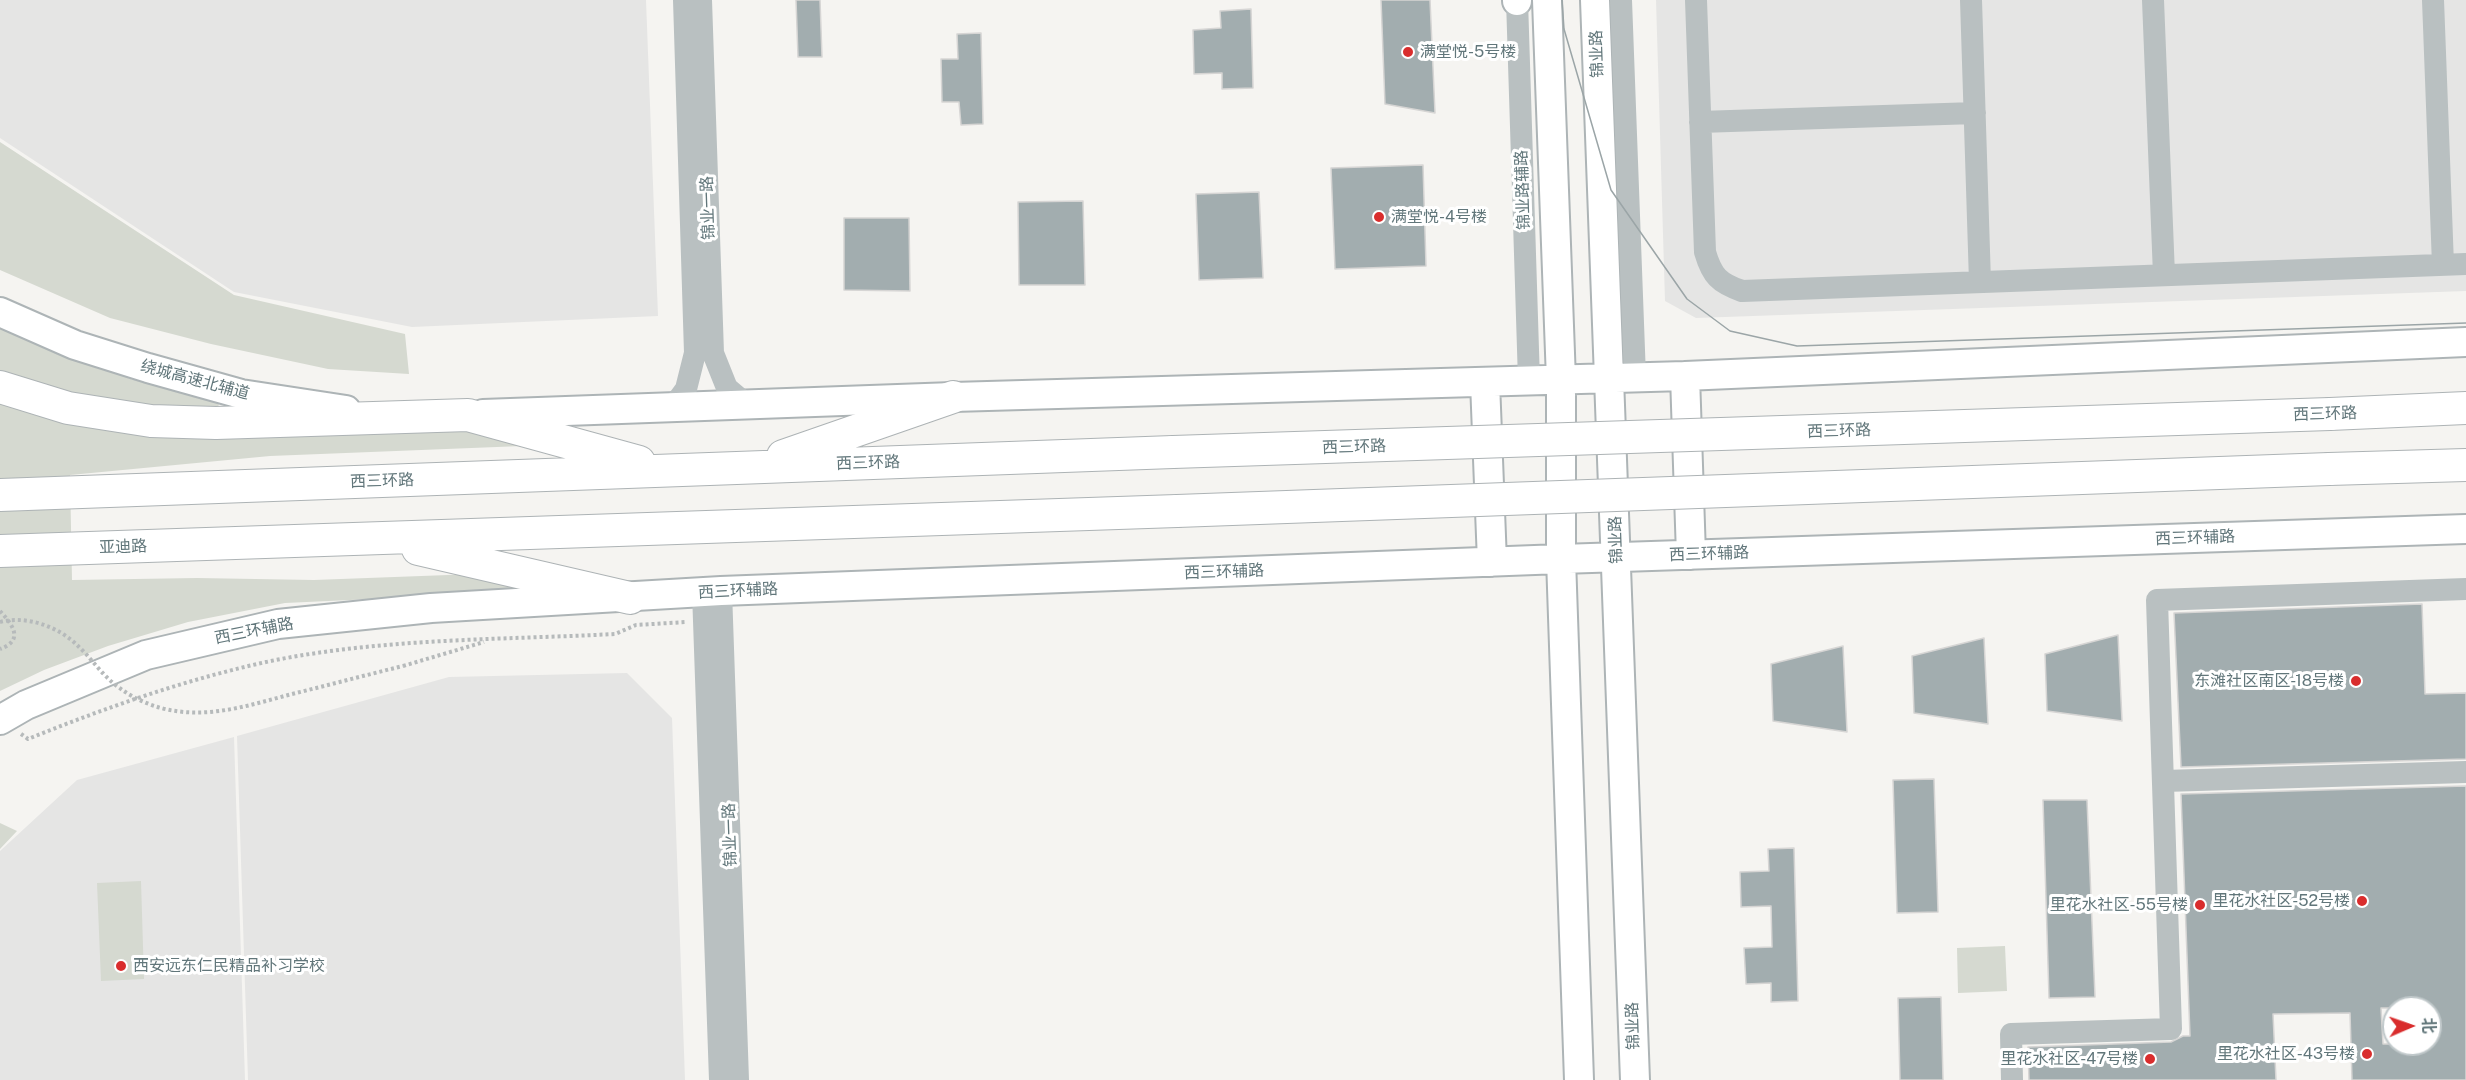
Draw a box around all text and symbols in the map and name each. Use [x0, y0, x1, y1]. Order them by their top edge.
street label: 锦业路 [1587, 30, 1607, 78]
place label: 满堂悦-5号楼 [1420, 42, 1516, 62]
marker: 满堂悦-5号楼 [1401, 45, 1415, 59]
street label: 锦业路辅路 [1512, 150, 1534, 230]
street label: 锦业一路 [697, 176, 719, 240]
place label: 满堂悦-4号楼 [1391, 207, 1487, 227]
marker: 满堂悦-4号楼 [1372, 210, 1386, 224]
street label: 绕城高速北辅道 [138, 356, 252, 404]
street label: 西三环路 [2293, 403, 2357, 425]
street label: 西三环路 [1807, 420, 1871, 442]
street label: 西三环路 [1322, 436, 1386, 458]
street label: 西三环路 [836, 452, 900, 474]
street label: 西三环路 [350, 470, 414, 492]
street label: 锦业路 [1606, 516, 1626, 564]
street label: 西三环辅路 [2155, 527, 2235, 549]
street label: 亚迪路 [99, 537, 147, 557]
street label: 西三环辅路 [1669, 543, 1749, 565]
street label: 西三环辅路 [1184, 561, 1264, 583]
street label: 西三环辅路 [698, 579, 778, 603]
street label: 西三环辅路 [213, 614, 295, 648]
place label: 东滩社区南区-18号楼 [2194, 671, 2344, 691]
marker: 东滩社区南区-18号楼 [2349, 674, 2363, 688]
street label: 锦业一路 [719, 803, 741, 867]
place label: 里花水社区-52号楼 [2212, 891, 2350, 911]
marker: 里花水社区-52号楼 [2355, 894, 2369, 908]
place label: 里花水社区-55号楼 [2049, 895, 2188, 915]
marker: 里花水社区-55号楼 [2193, 898, 2207, 912]
place label: 西安远东仁民精品补习学校 [133, 956, 325, 976]
marker: 西安远东仁民精品补习学校 [114, 959, 128, 973]
north arrow [2382, 996, 2442, 1056]
street label: 锦业路 [1623, 1002, 1643, 1050]
text: 北 [2419, 1017, 2438, 1034]
place label: 里花水社区-43号楼 [2217, 1044, 2355, 1064]
marker: 里花水社区-43号楼 [2360, 1047, 2374, 1061]
place label: 里花水社区-47号楼 [2000, 1049, 2138, 1069]
marker: 里花水社区-47号楼 [2143, 1052, 2157, 1066]

